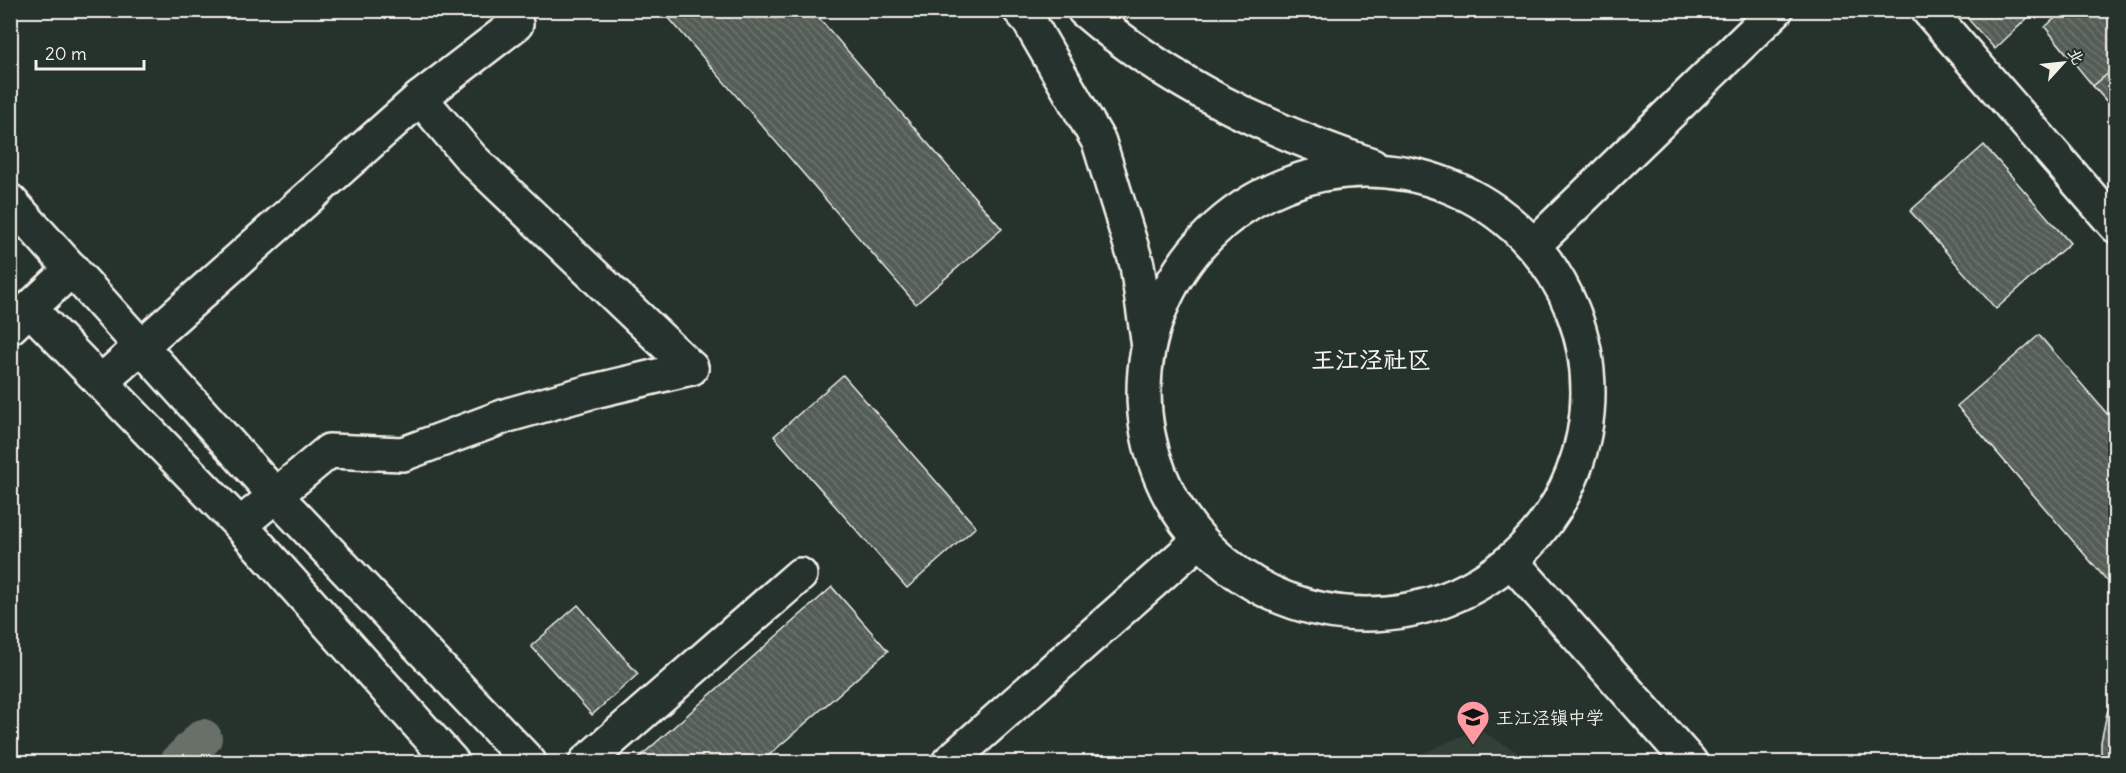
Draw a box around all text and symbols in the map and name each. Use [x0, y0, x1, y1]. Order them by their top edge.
scale bar [36, 33, 144, 71]
north arrow [2033, 33, 2093, 93]
text: 20 m [45, 42, 87, 65]
text: 北 [2064, 45, 2089, 68]
district label: 王江泾社区 [1311, 344, 1431, 374]
school or university icon: 王江泾镇中学 [1455, 699, 1491, 746]
place label: 王江泾镇中学 [1496, 706, 1604, 729]

